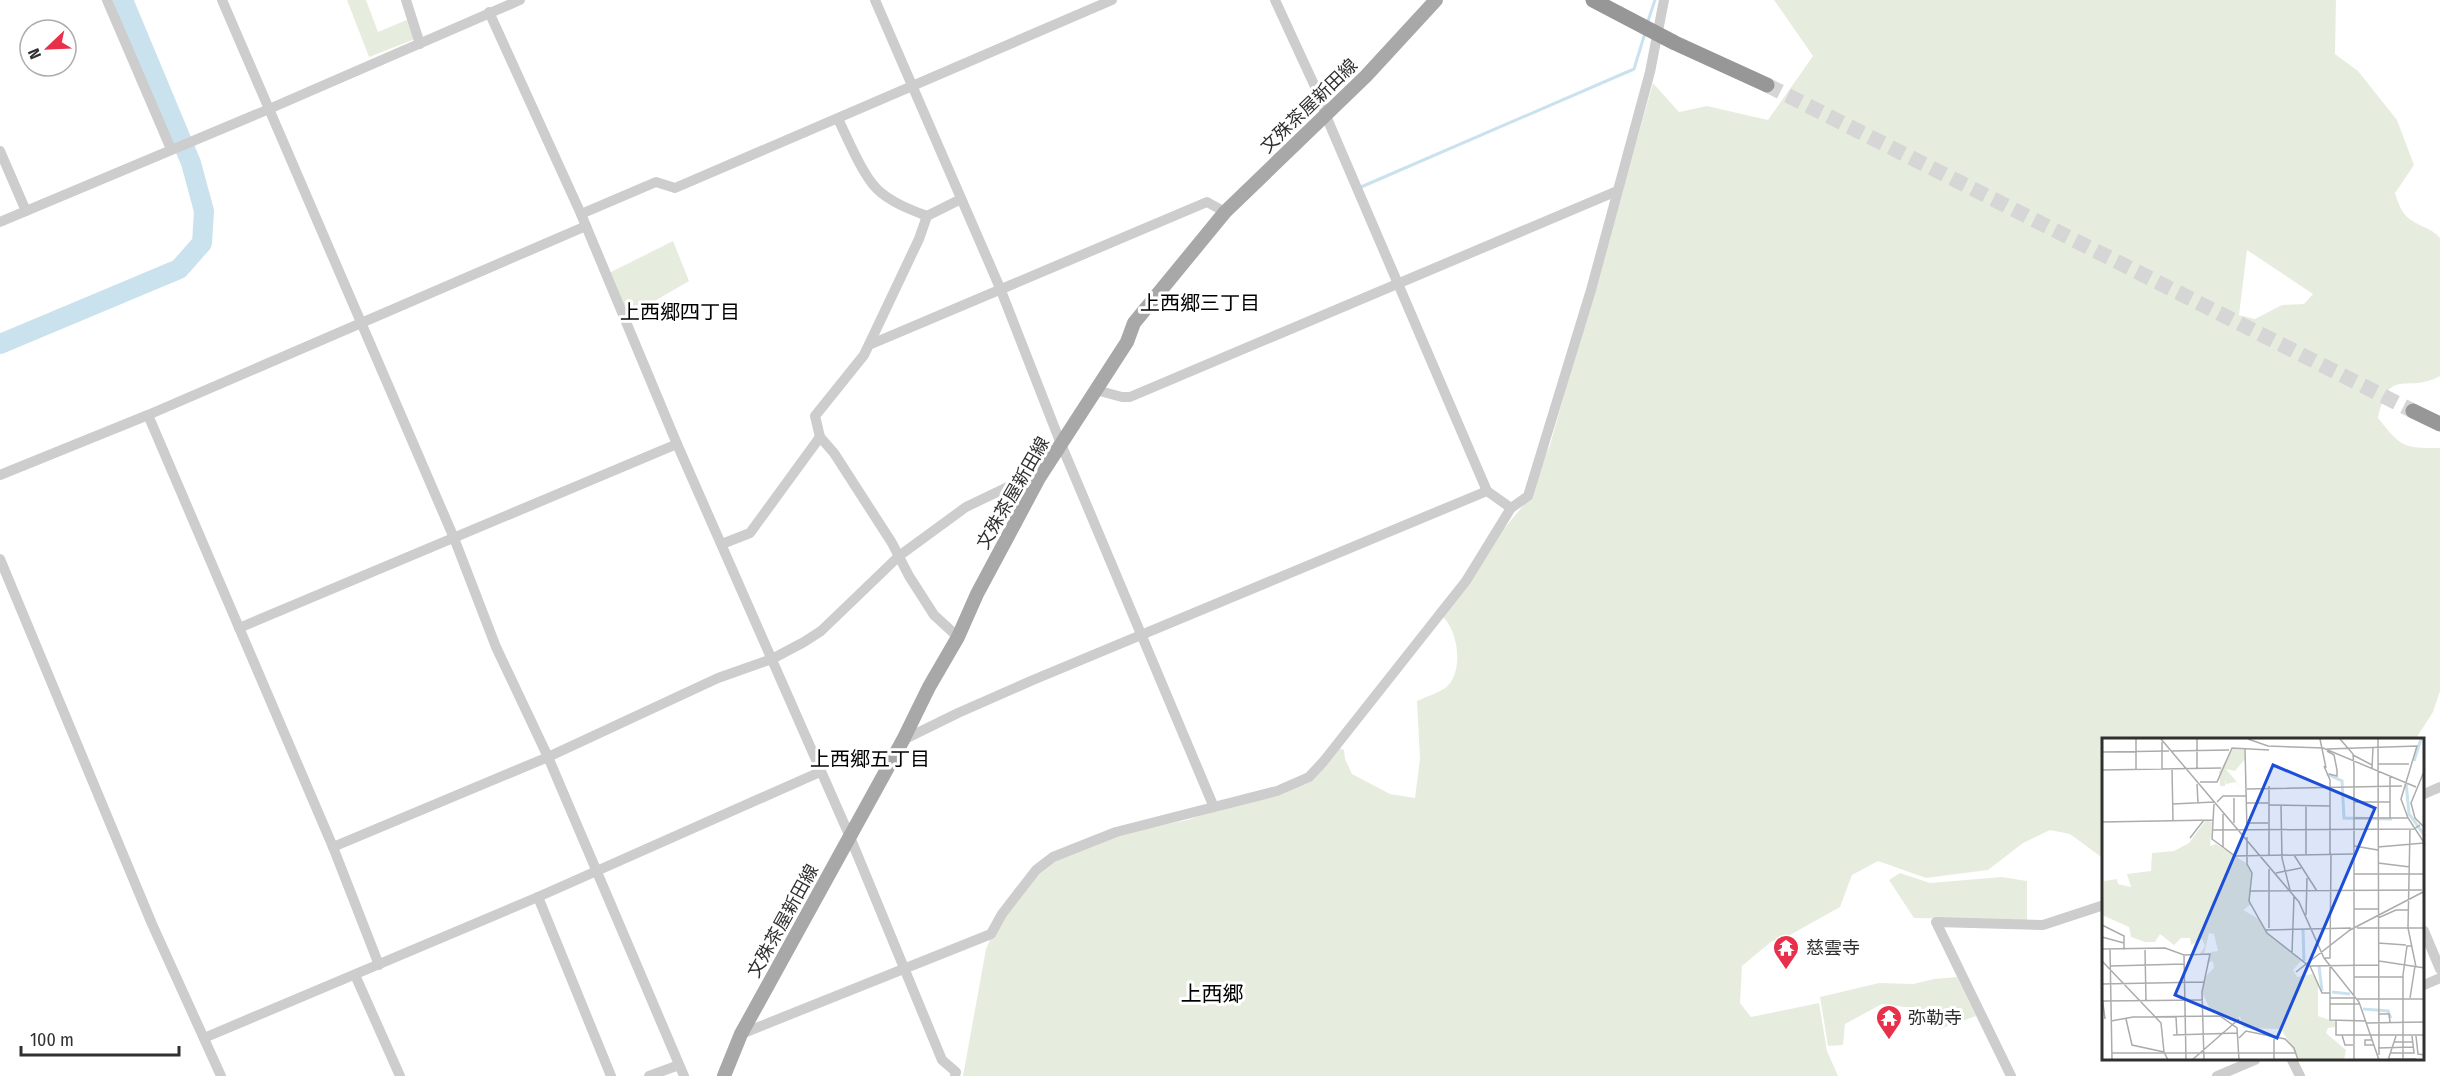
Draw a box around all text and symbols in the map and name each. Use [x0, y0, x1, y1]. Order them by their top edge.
north arrow [18, 18, 78, 78]
text: N [24, 46, 45, 62]
street label: 文殊茶屋新田線 [1256, 54, 1362, 158]
district label: 上西郷三丁目 [1140, 291, 1260, 315]
district label: 上西郷四丁目 [620, 300, 740, 324]
street label: 文殊茶屋新田線 [972, 433, 1054, 553]
inset map [2102, 738, 2425, 1061]
district label: 上西郷五丁目 [810, 747, 930, 771]
street label: 文殊茶屋新田線 [743, 861, 823, 981]
temple icon: 慈雲寺 [1771, 933, 1801, 971]
place label: 慈雲寺 [1806, 937, 1860, 959]
district label: 上西郷 [1181, 981, 1244, 1007]
temple icon: 弥勒寺 [1874, 1003, 1904, 1041]
place label: 弥勒寺 [1908, 1007, 1962, 1029]
scale bar [21, 1019, 178, 1057]
text: 100 m [30, 1029, 74, 1051]

